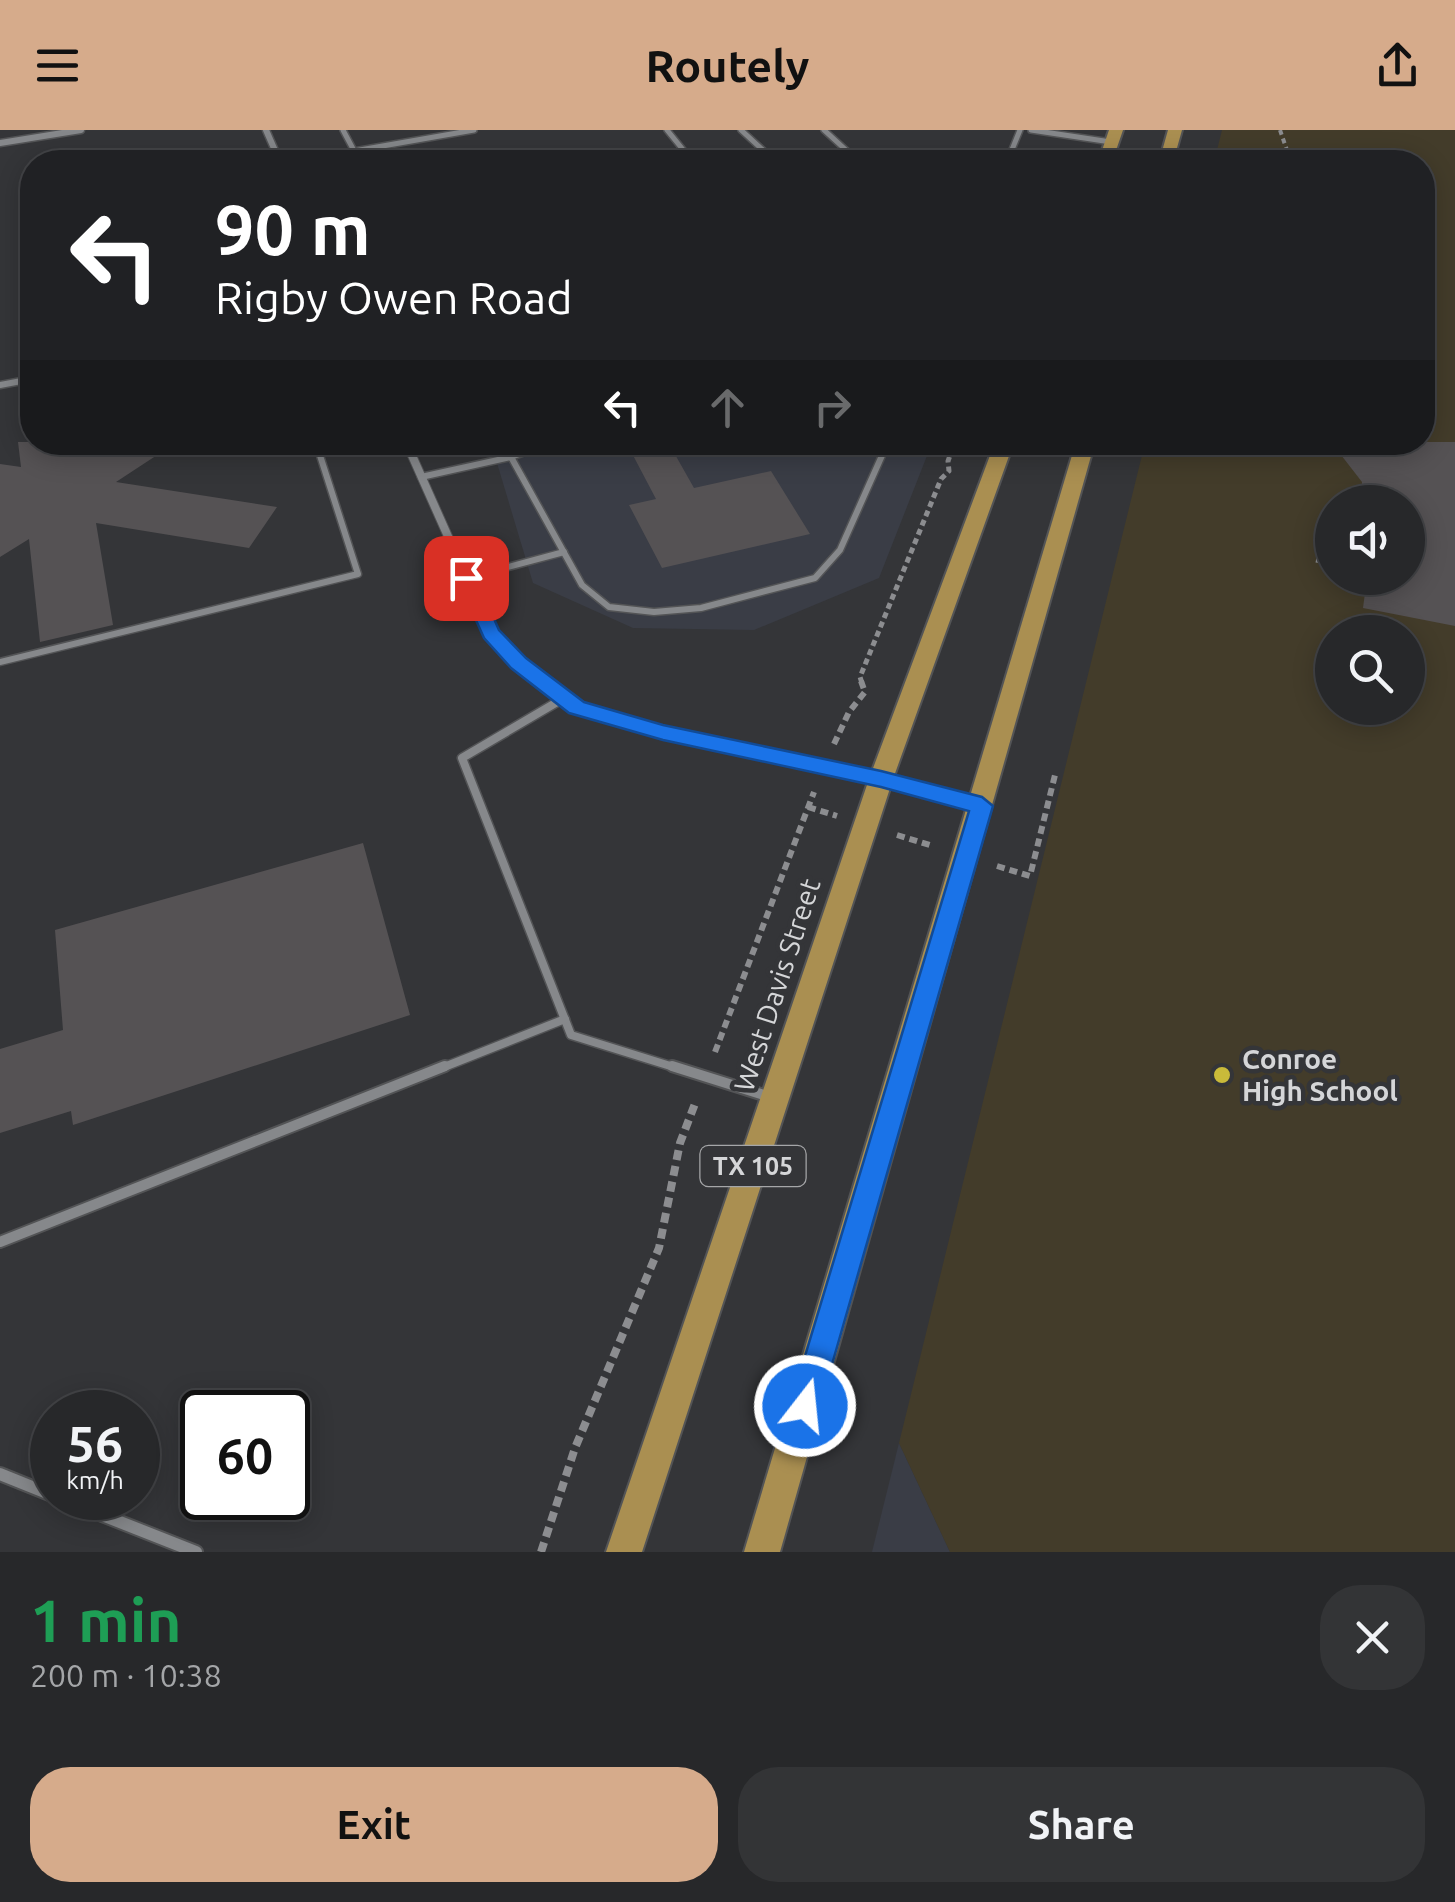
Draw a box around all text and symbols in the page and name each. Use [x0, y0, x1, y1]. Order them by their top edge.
icon: menu [30, 38, 85, 93]
icon: share [1370, 38, 1425, 93]
text: Routely [646, 40, 809, 91]
icon: left [50, 190, 180, 320]
text: 90 m [215, 190, 371, 268]
text: Rigby Owen Road [215, 272, 572, 323]
icon: left [595, 380, 650, 435]
icon: ahead [700, 380, 755, 435]
icon: right [805, 380, 860, 435]
map controls [1315, 485, 1425, 725]
button: sound [1315, 485, 1425, 595]
pin [424, 536, 509, 621]
icon: arrive [439, 551, 494, 606]
button: search [1315, 615, 1425, 725]
street label: West Davis Street [728, 875, 826, 1095]
place label: Conroe High School [1242, 1043, 1398, 1106]
marker: Conroe High School [1211, 1064, 1233, 1086]
road number: TX 105 [700, 1146, 806, 1186]
position arrow [753, 1354, 857, 1458]
speed limit sign: 60 [180, 1390, 310, 1520]
text: 56 [67, 1415, 123, 1471]
text: km/h [66, 1466, 124, 1494]
button: close [1320, 1585, 1425, 1690]
text: 1 min [30, 1586, 182, 1653]
text: 200 m · 10:38 [30, 1657, 222, 1693]
button: Exit [30, 1767, 718, 1882]
button: Share [738, 1767, 1425, 1882]

